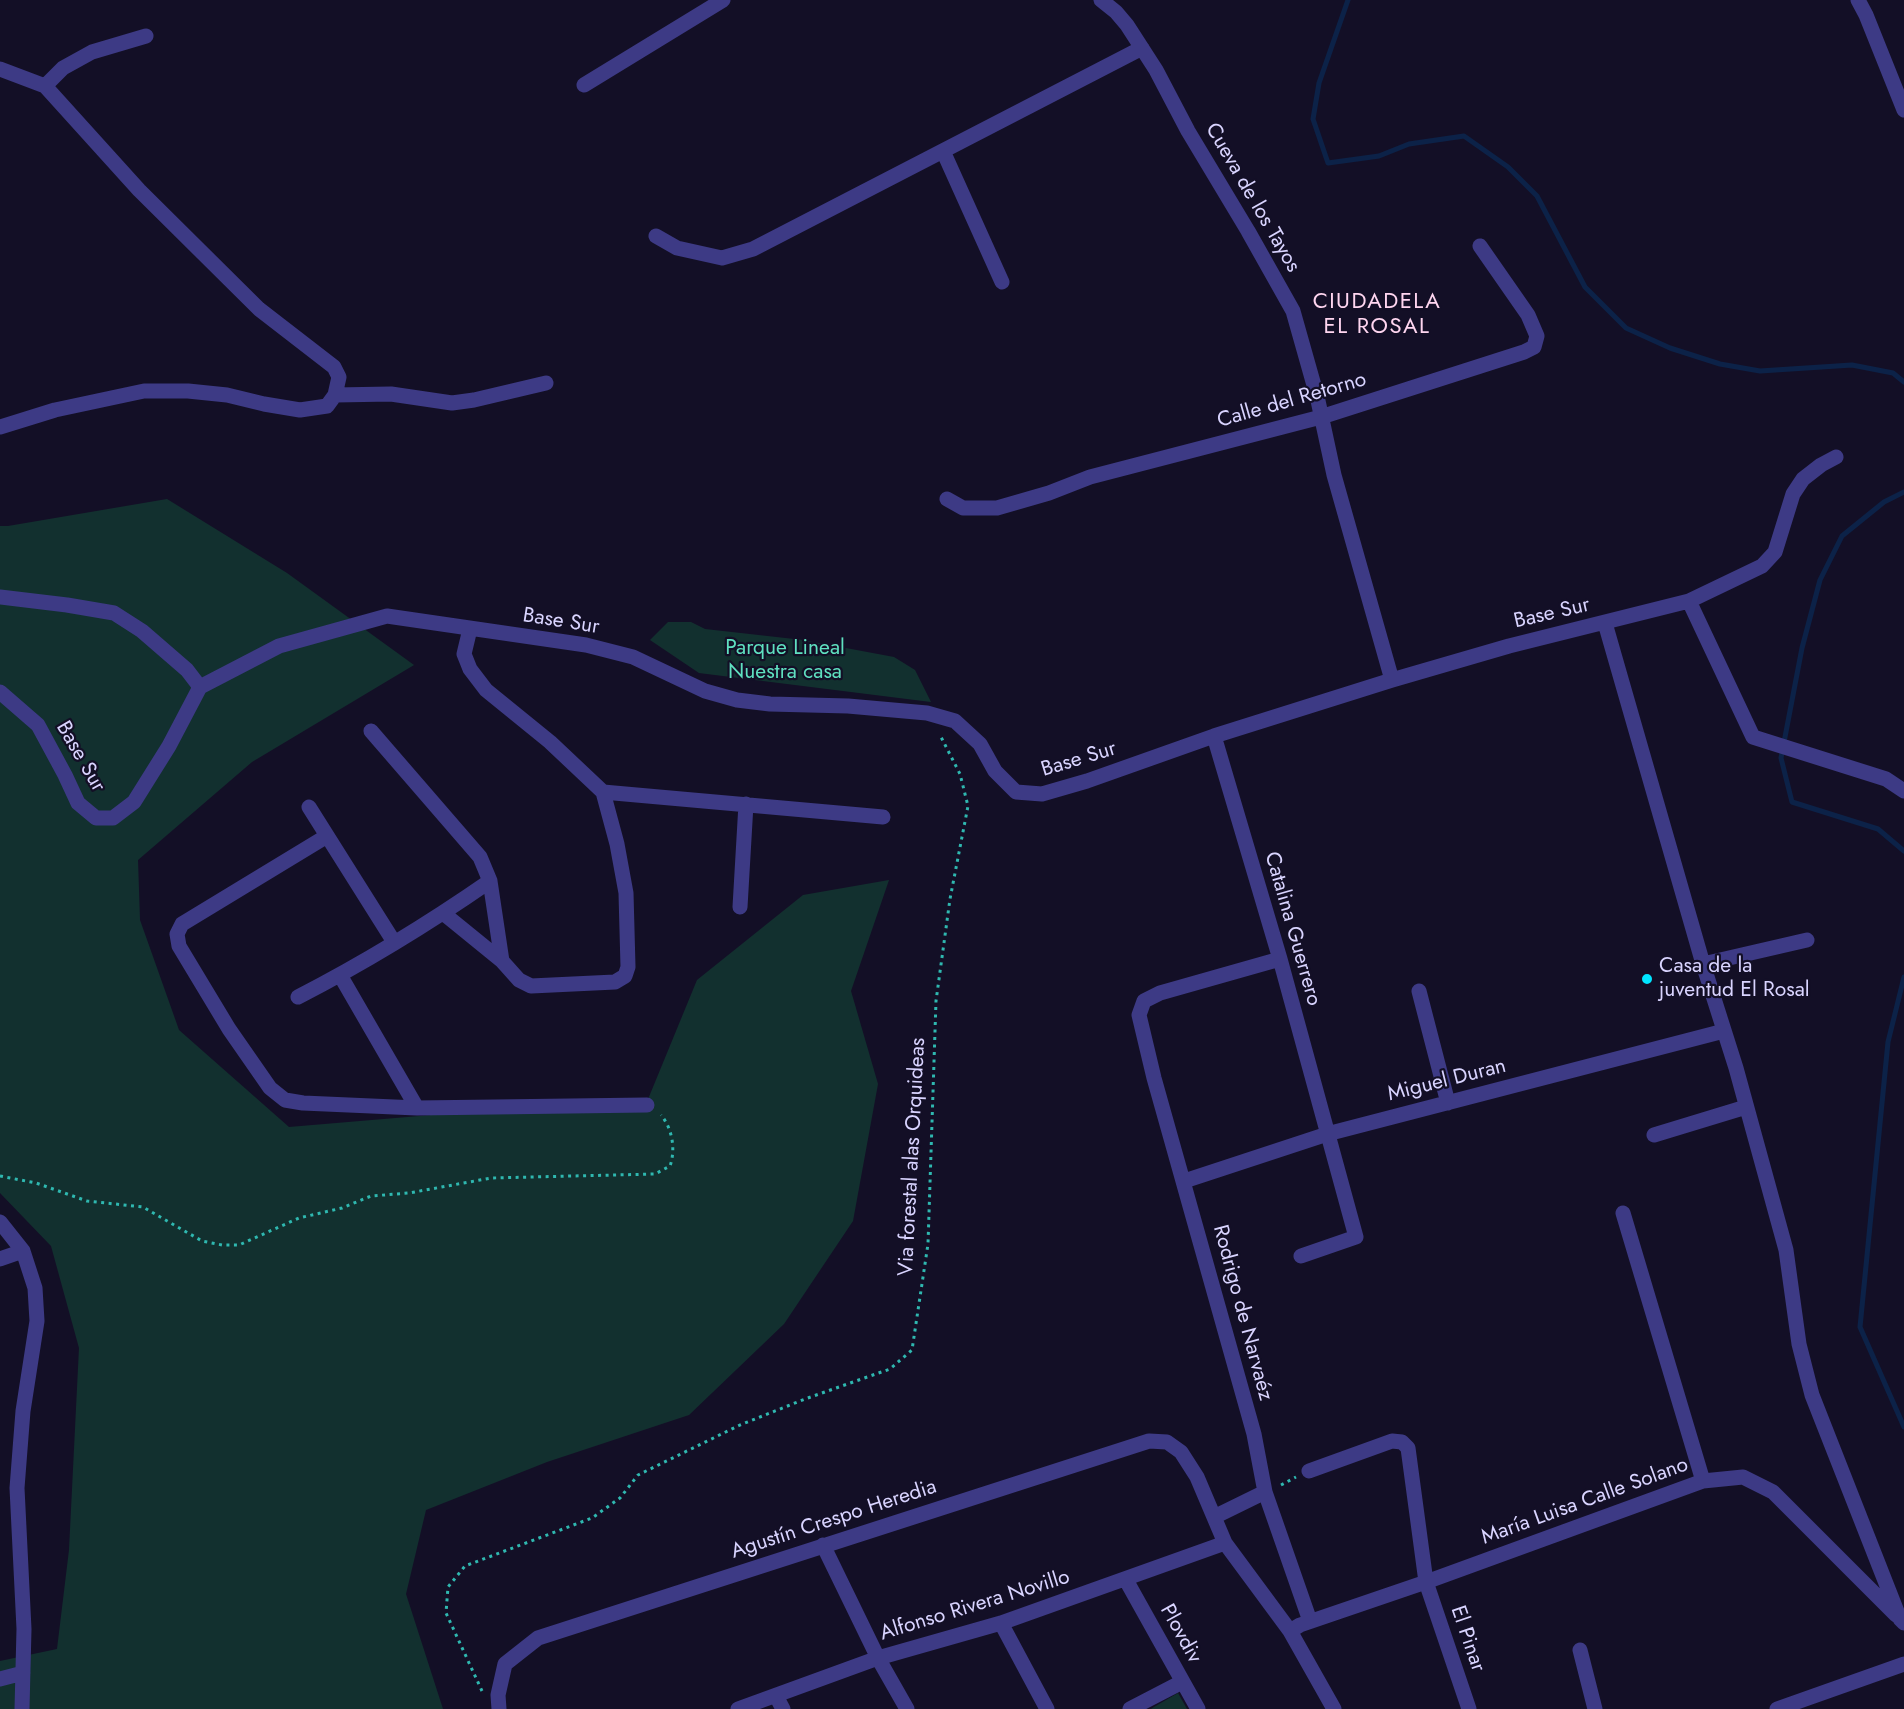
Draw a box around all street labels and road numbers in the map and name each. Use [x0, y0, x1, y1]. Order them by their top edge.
street label: Cueva de los Tayos [1199, 119, 1305, 277]
street label: Calle del Retorno [1215, 368, 1369, 434]
street label: Base Sur [1512, 593, 1592, 635]
street label: Base Sur [521, 604, 601, 640]
street label: Base Sur [50, 717, 110, 797]
street label: Base Sur [1038, 737, 1120, 783]
street label: Catalina Guerrero [1258, 849, 1326, 1009]
street label: Via forestal alas Orquideas [894, 1037, 932, 1277]
street label: Miguel Duran [1385, 1054, 1509, 1108]
street label: Rodrigo de Narvaéz [1206, 1222, 1278, 1404]
street label: María Luisa Calle Solano [1478, 1453, 1692, 1551]
street label: Agustín Crespo Heredia [728, 1475, 940, 1565]
street label: Alfonso Rivera Novillo [877, 1565, 1073, 1647]
street label: Plovdiv [1154, 1600, 1206, 1668]
street label: El Pinar [1444, 1603, 1490, 1675]

